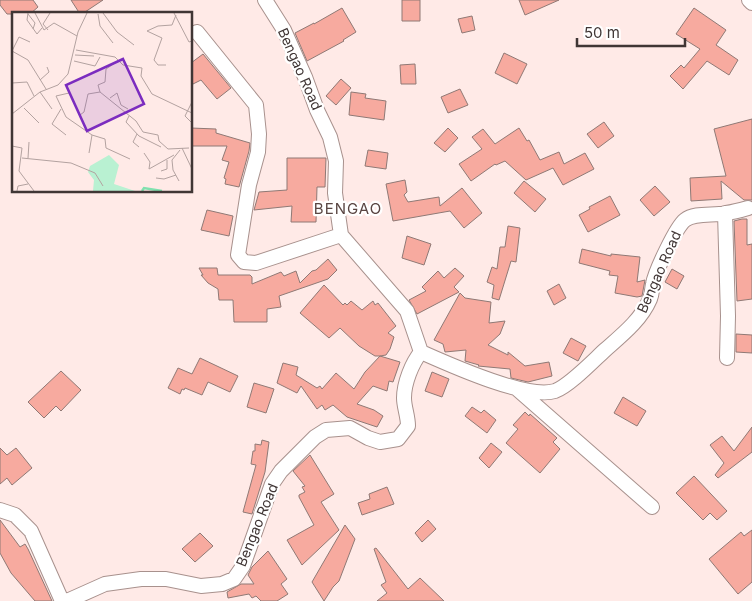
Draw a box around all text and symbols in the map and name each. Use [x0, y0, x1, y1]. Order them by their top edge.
inset map [12, 12, 192, 192]
scale bar [577, 15, 684, 47]
text: 50 m [584, 23, 620, 42]
street label: Bengao Road [275, 25, 326, 113]
district label: BENGAO [314, 199, 382, 218]
street label: Bengao Road [633, 228, 684, 316]
street label: Bengao Road [232, 481, 281, 569]

